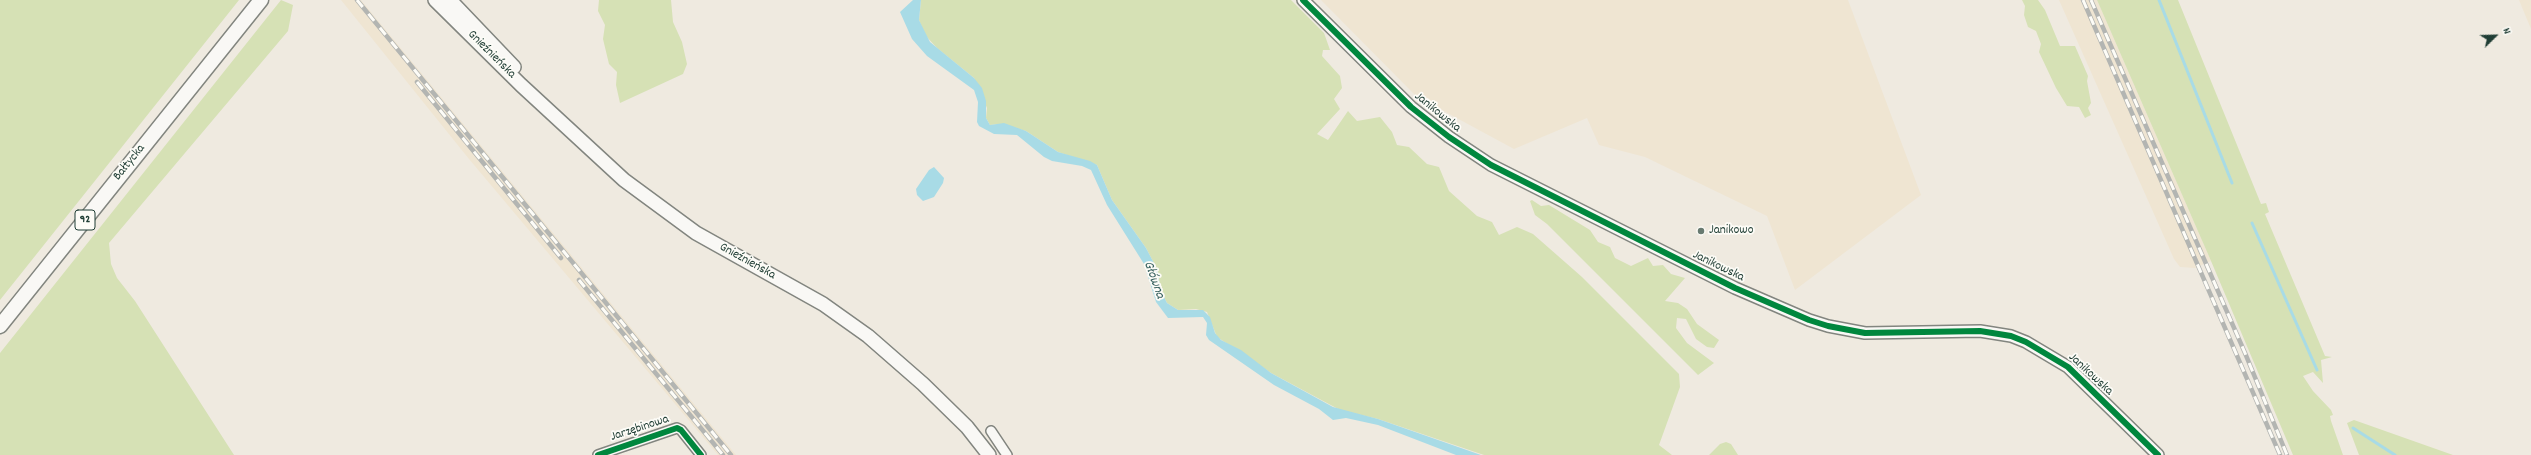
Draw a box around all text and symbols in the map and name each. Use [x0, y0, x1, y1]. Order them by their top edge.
north arrow [2475, 16, 2515, 56]
text: N [2498, 26, 2514, 37]
street label: Gnieźnieńska [464, 28, 518, 82]
street label: Janikowska [1410, 89, 1464, 137]
street label: Bałtycka [111, 142, 149, 184]
road number: 92 [75, 210, 95, 230]
place label: Janikowo [1709, 223, 1753, 239]
marker: Janikowo [1696, 226, 1706, 236]
street label: Gnieźnieńska [716, 240, 778, 284]
street label: Janikowska [1690, 248, 1746, 286]
water label: Główna [1138, 259, 1168, 301]
street label: Janikowska [2064, 350, 2116, 400]
street label: Jarzębinowa [609, 412, 671, 446]

